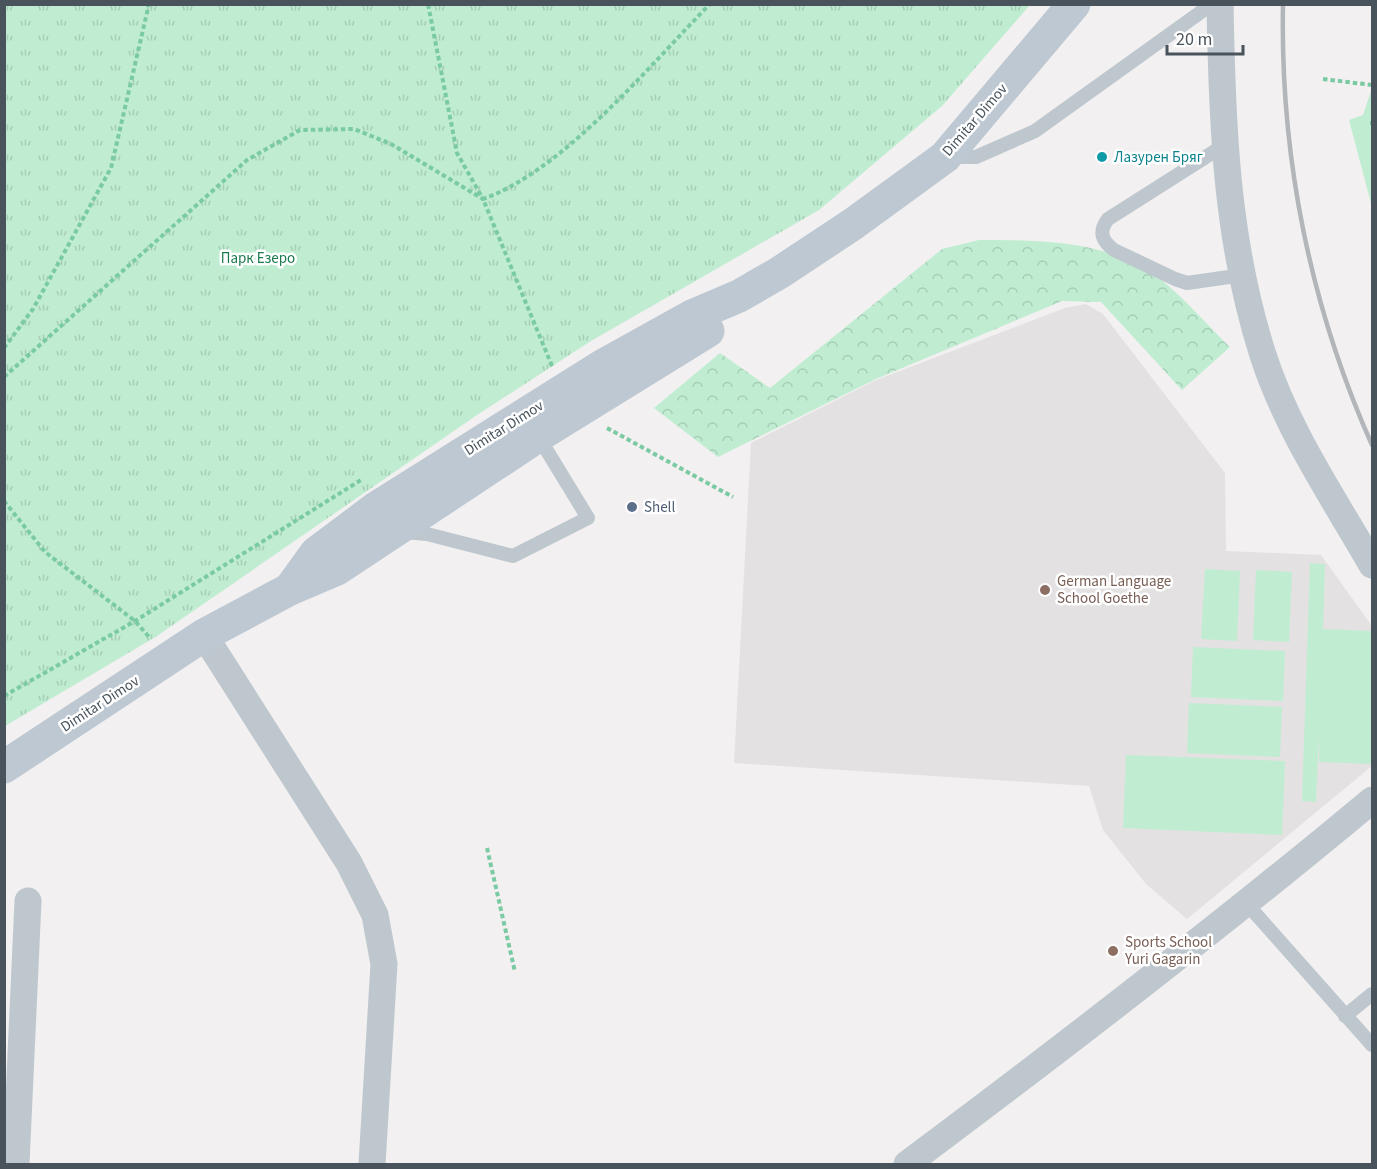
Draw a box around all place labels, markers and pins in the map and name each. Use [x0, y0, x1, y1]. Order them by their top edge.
place label: Лазурен Бряг [1114, 147, 1203, 168]
marker: Лазурен Бряг [1095, 150, 1109, 164]
place label: Shell [644, 497, 675, 518]
marker: Shell [625, 500, 639, 514]
place label: German Language School Goethe [1057, 571, 1171, 609]
marker: German Language School Goethe [1038, 583, 1052, 597]
place label: Sports School Yuri Gagarin [1124, 932, 1212, 970]
marker: Sports School Yuri Gagarin [1106, 944, 1120, 958]

